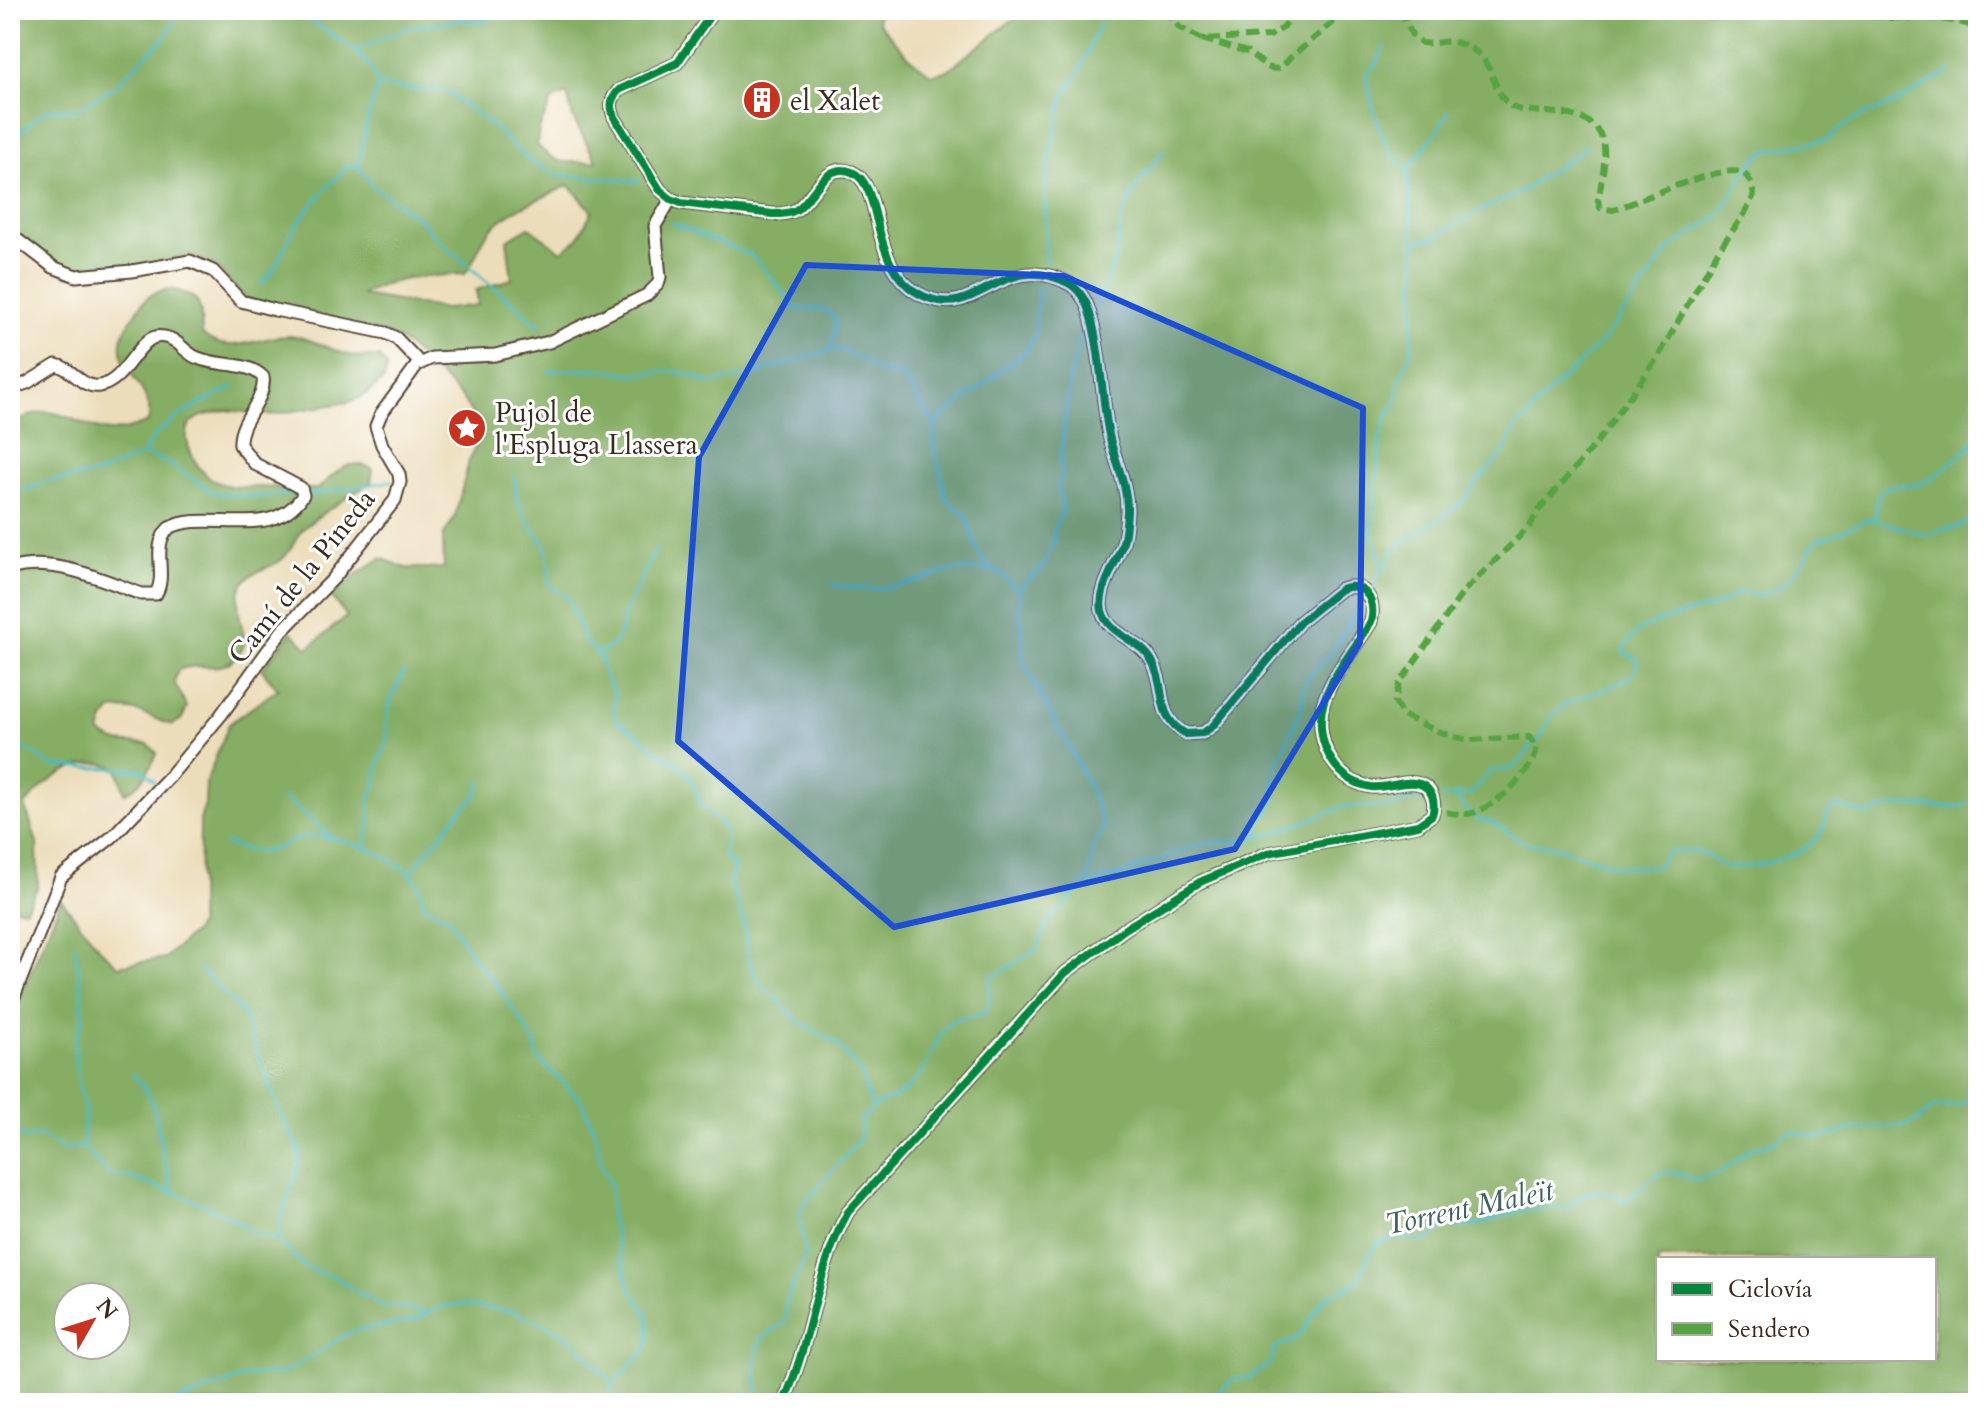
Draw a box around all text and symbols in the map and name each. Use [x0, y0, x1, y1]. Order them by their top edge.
building icon: el Xalet [741, 79, 783, 121]
place label: el Xalet [790, 82, 880, 120]
place label: Pujol de l'Espluga Llassera [495, 394, 698, 464]
place icon: Pujol de l'Espluga Llassera [446, 407, 488, 449]
street label: Camí de la Pineda [220, 481, 384, 672]
water label: Torrent Maleït [1381, 1169, 1558, 1245]
legend [1656, 1257, 1936, 1361]
text: Ciclovía [1728, 1273, 1813, 1306]
north arrow [52, 1281, 132, 1361]
text: N [89, 1292, 124, 1326]
text: Sendero [1728, 1313, 1810, 1346]

